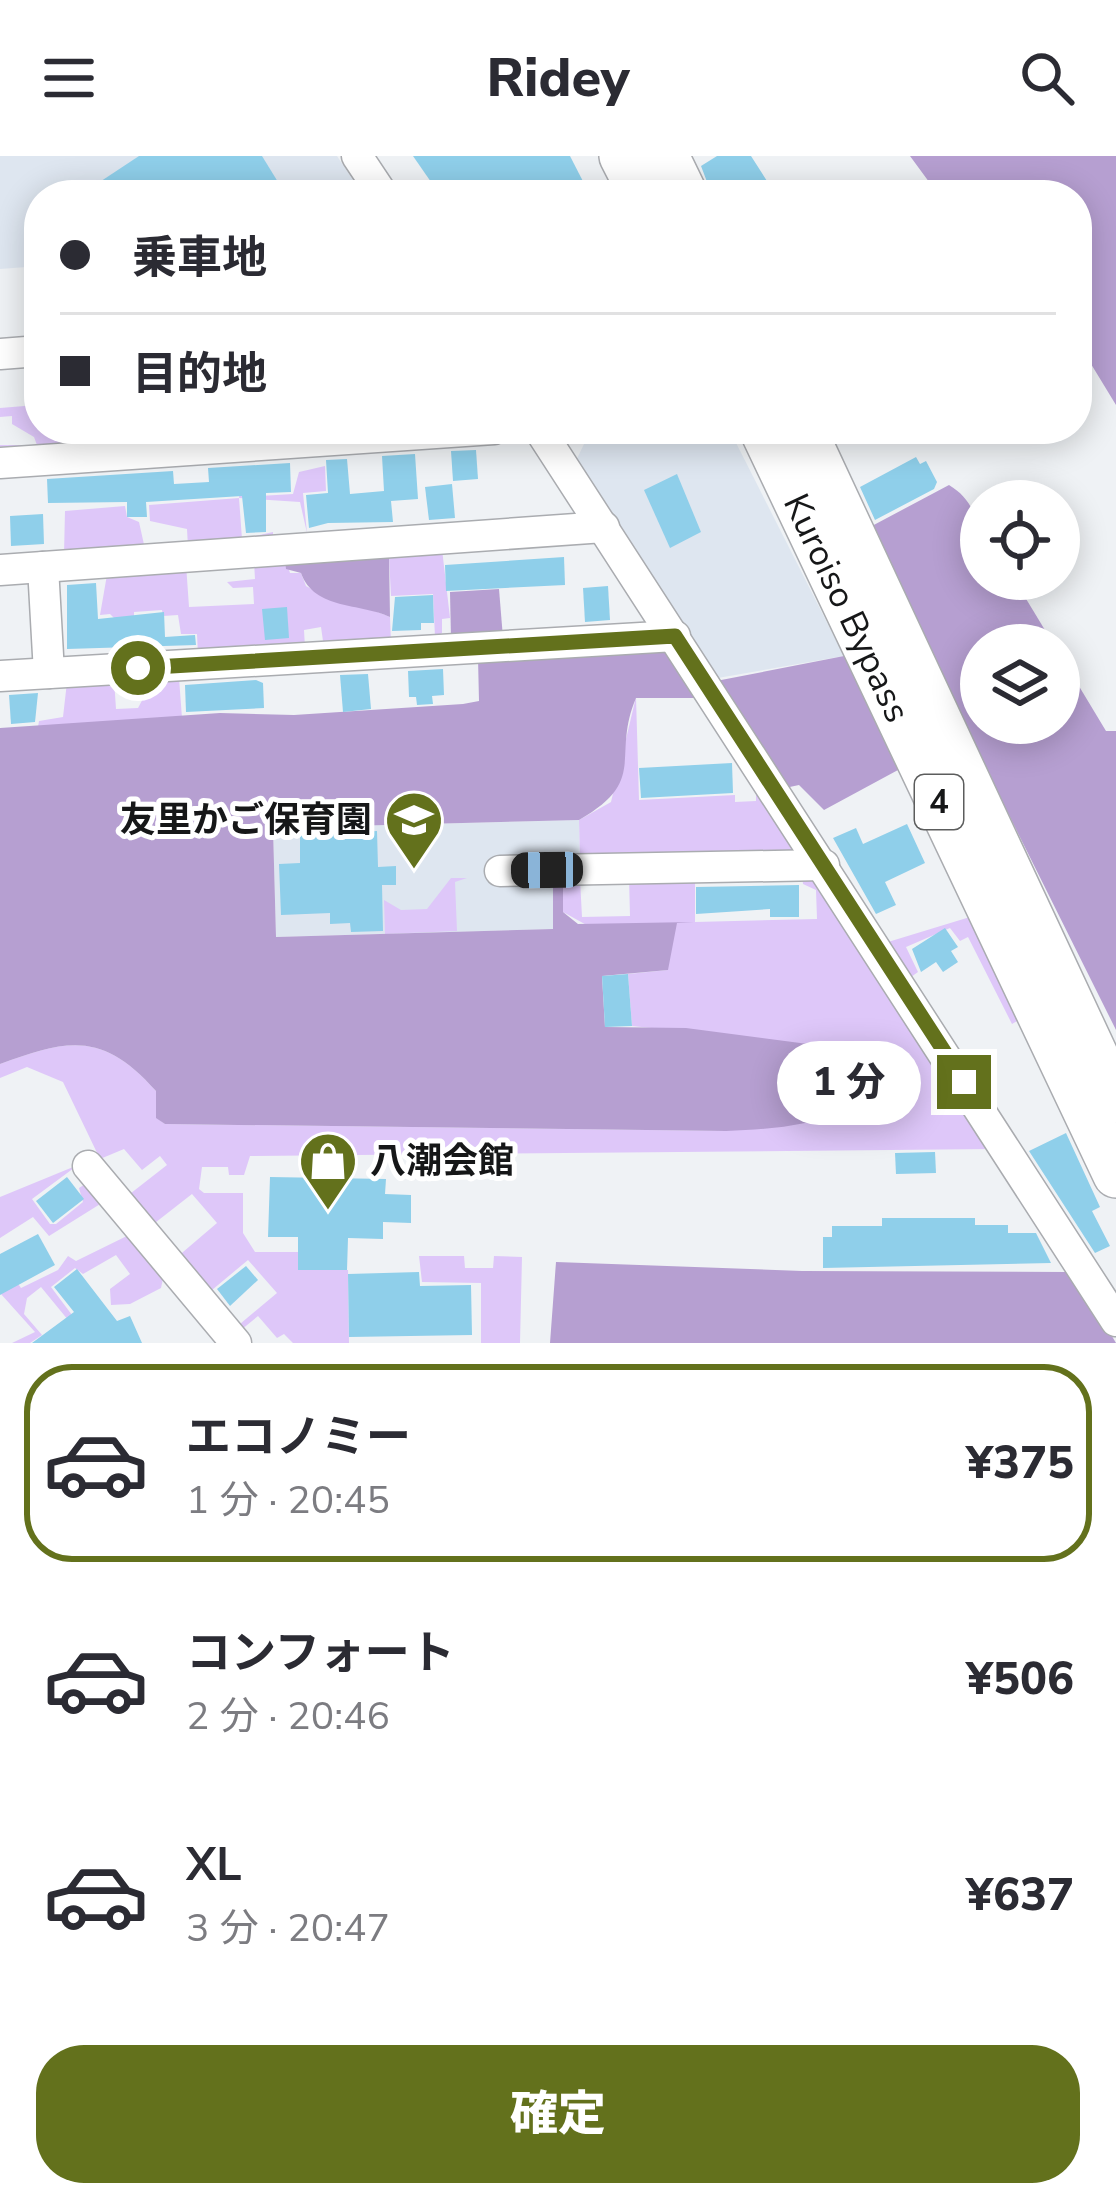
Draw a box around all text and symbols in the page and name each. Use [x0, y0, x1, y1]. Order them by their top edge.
text: Ridey [487, 41, 629, 115]
icon: menu [36, 45, 102, 111]
icon: search [1014, 45, 1080, 111]
text: 乗車地 [132, 228, 267, 289]
text: 目的地 [132, 344, 267, 405]
map controls [960, 480, 1080, 744]
button: locate [960, 480, 1080, 600]
street label: Kuroiso Bypass [772, 486, 922, 730]
button: layers [960, 624, 1080, 744]
route start [111, 641, 165, 695]
road number: 4 [915, 775, 963, 829]
school or university icon: 友里かご保育園 [383, 789, 445, 871]
place label: 友里かご保育園 [120, 796, 372, 845]
car [511, 851, 583, 889]
callout: 1 分 [778, 1040, 922, 1124]
route end [937, 1055, 991, 1109]
text: 1 分 [812, 1056, 886, 1109]
shop icon: 八潮会館 [297, 1130, 359, 1212]
place label: 八潮会館 [370, 1137, 514, 1186]
text: エコノミー [186, 1407, 411, 1468]
icon: car [42, 1409, 150, 1517]
text: ¥375 [966, 1433, 1074, 1494]
text: 1 分 · 20:45 [186, 1474, 390, 1527]
text: コンフォート [186, 1623, 455, 1684]
icon: car [42, 1625, 150, 1733]
text: ¥506 [966, 1649, 1074, 1710]
text: 2 分 · 20:46 [186, 1690, 390, 1743]
text: XL [186, 1835, 242, 1896]
icon: car [42, 1841, 150, 1949]
text: ¥637 [966, 1865, 1074, 1926]
text: 3 分 · 20:47 [186, 1902, 390, 1955]
button: 確定 [36, 2045, 1080, 2183]

